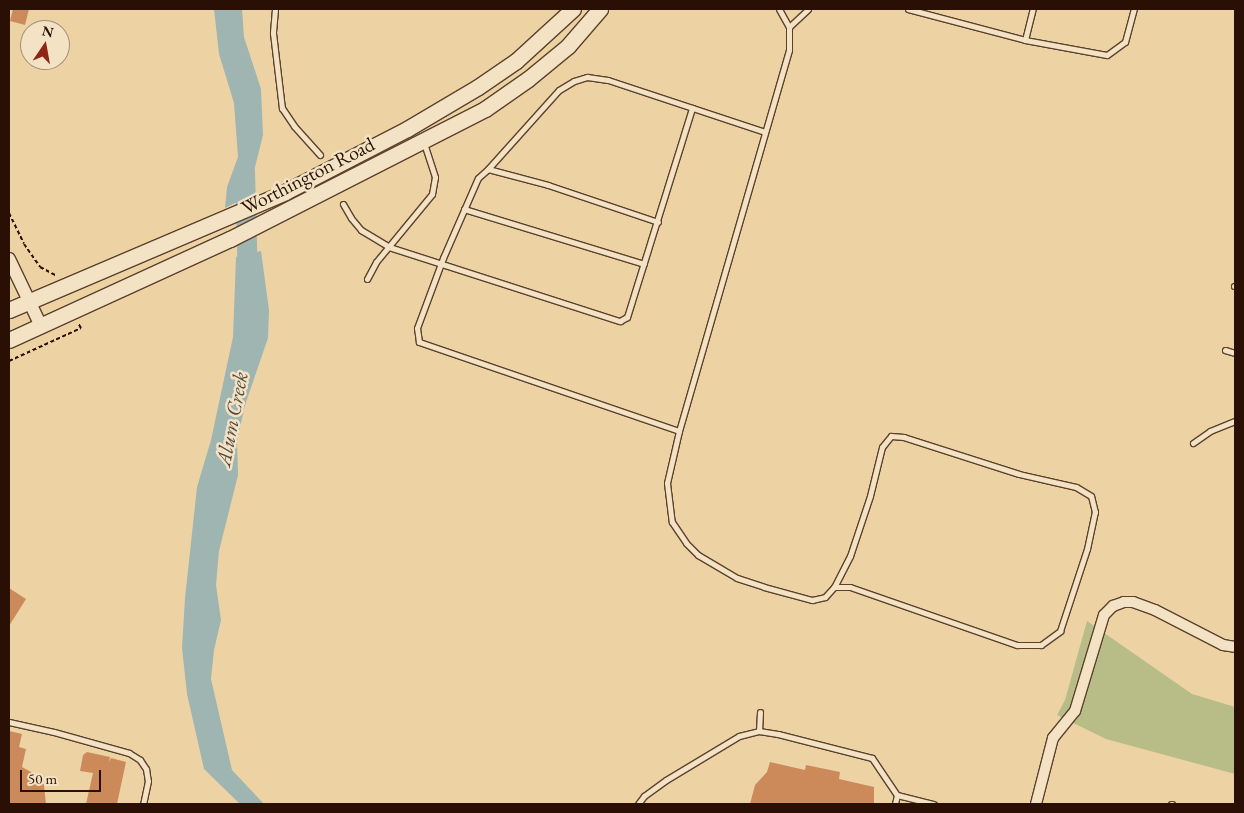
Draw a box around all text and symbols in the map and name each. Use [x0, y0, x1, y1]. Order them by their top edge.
north arrow [20, 20, 70, 70]
text: N [40, 21, 55, 41]
street label: Worthington Road [237, 132, 379, 220]
water label: Alum Creek [211, 370, 253, 468]
scale bar [22, 760, 104, 792]
text: 50 m [28, 769, 57, 788]

